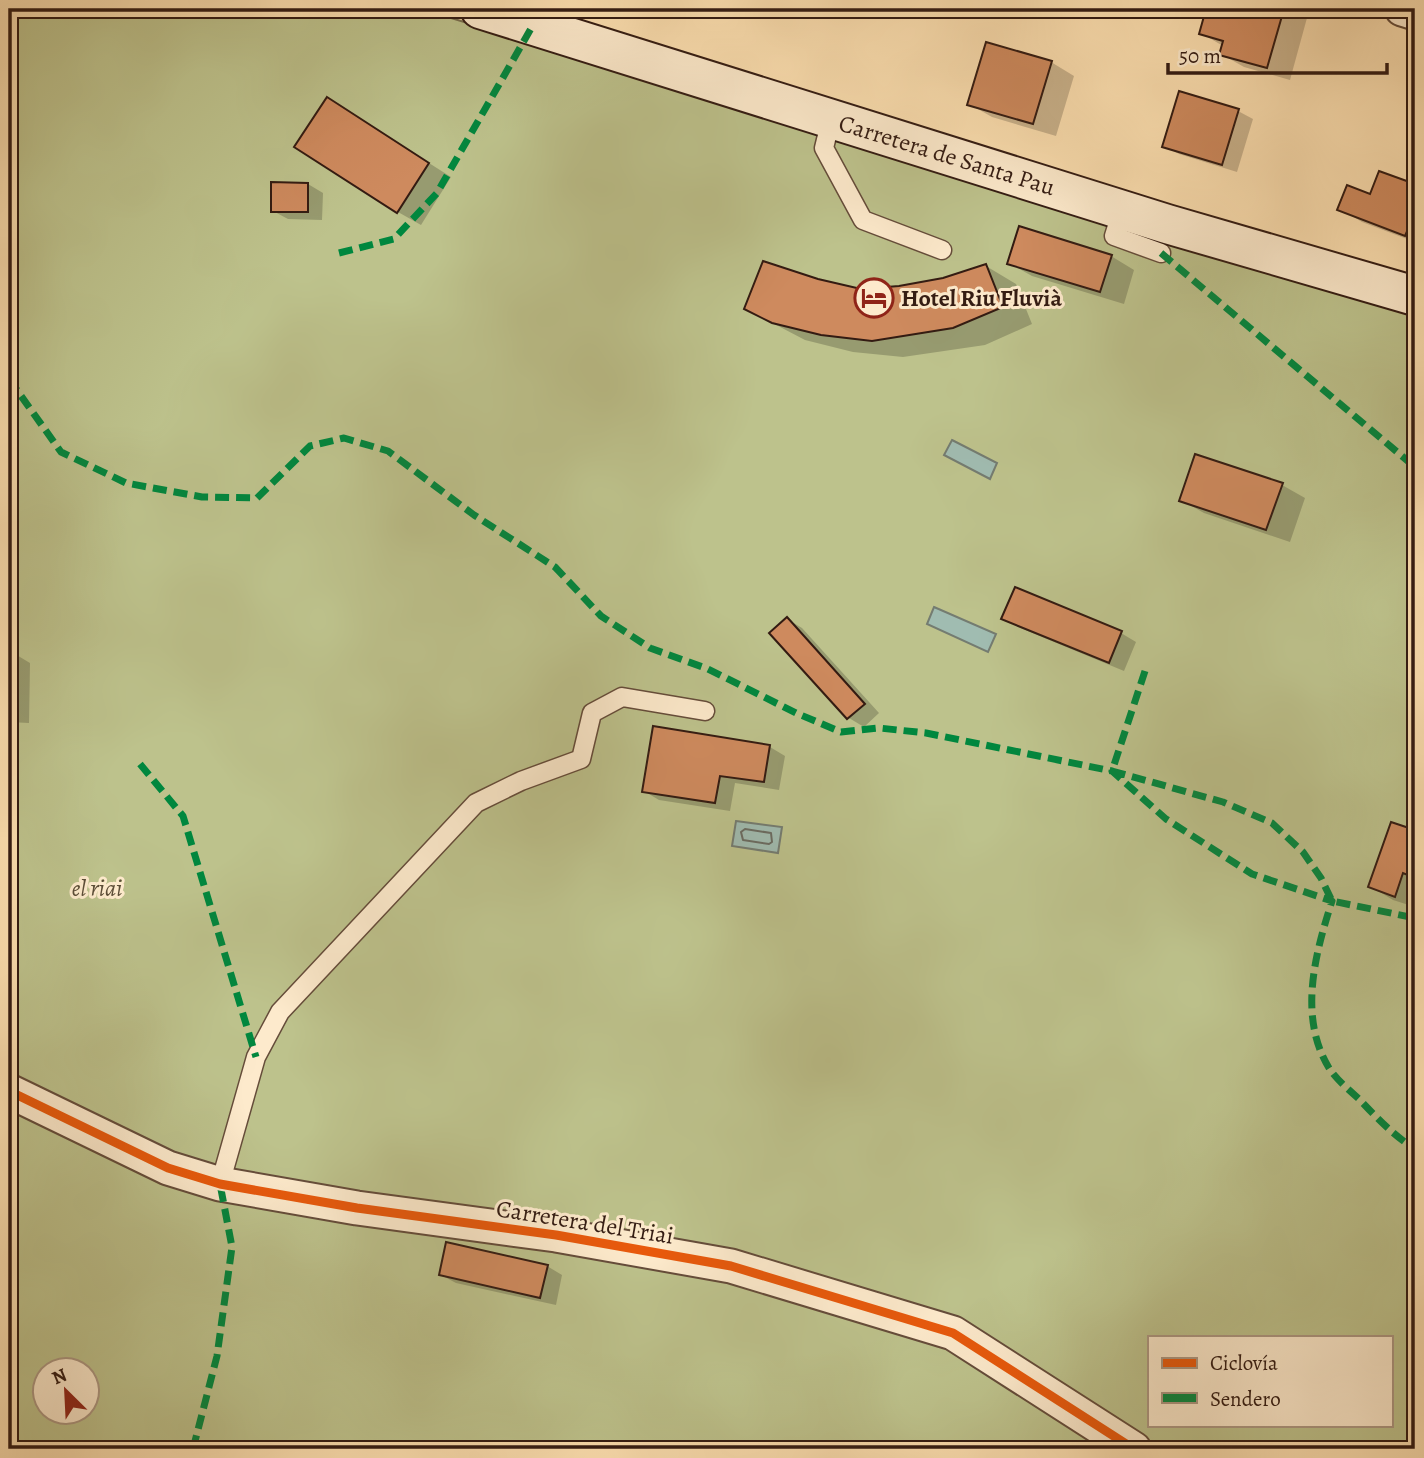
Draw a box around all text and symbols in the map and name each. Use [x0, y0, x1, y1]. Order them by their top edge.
scale bar [1168, 32, 1387, 76]
text: 50 m [1179, 42, 1221, 70]
street label: Carretera de Santa Pau [835, 107, 1059, 203]
hotel icon: Hotel Riu Fluvià [853, 277, 895, 319]
place label: Hotel Riu Fluvià [901, 282, 1062, 314]
park label: el riai [72, 872, 122, 904]
street label: Carretera del Triai [494, 1192, 676, 1252]
legend [1148, 1336, 1392, 1426]
text: Ciclovía [1210, 1349, 1278, 1377]
north arrow [32, 1356, 102, 1426]
text: N [48, 1362, 71, 1391]
text: Sendero [1210, 1385, 1281, 1413]

